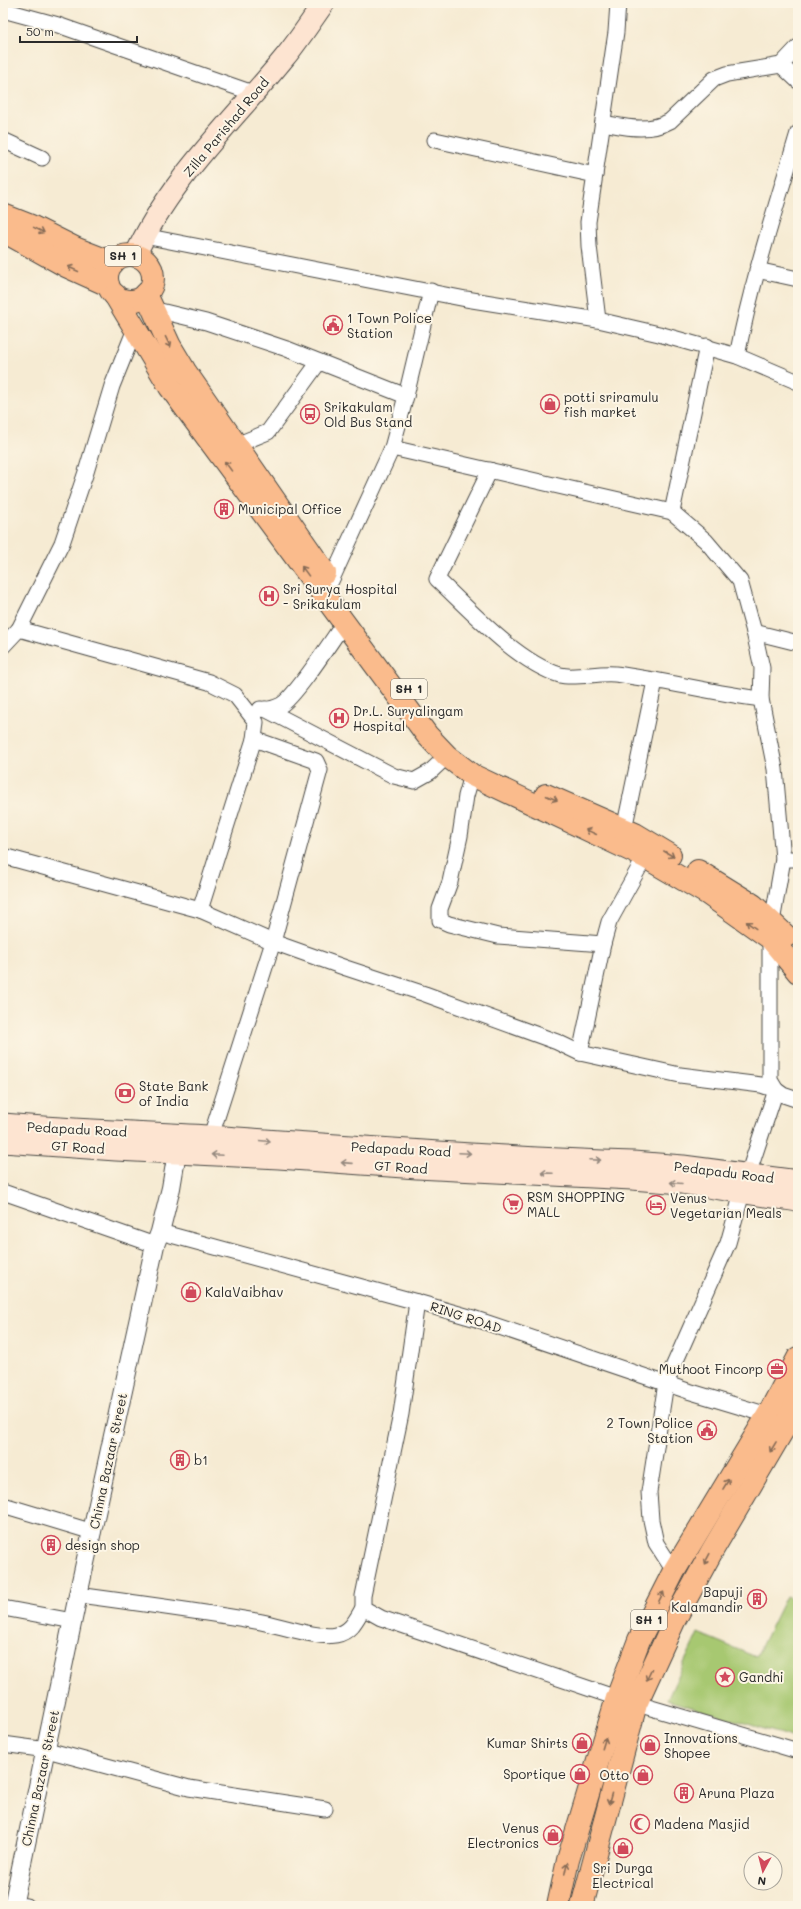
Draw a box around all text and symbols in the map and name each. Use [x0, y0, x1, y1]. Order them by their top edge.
scale bar [20, 18, 137, 44]
text: 50 m [26, 23, 54, 39]
street label: Zilla Parishad Road [179, 73, 272, 180]
one-way arrow [33, 227, 45, 234]
road number: SH 1 [105, 246, 141, 266]
one-way arrow [67, 265, 79, 272]
place label: 1 Town Police Station [347, 309, 432, 341]
public building icon: 1 Town Police Station [322, 314, 344, 336]
one-way arrow [165, 336, 172, 348]
place label: potti sriramulu fish market [564, 388, 659, 420]
shop icon: potti sriramulu fish market [539, 393, 561, 415]
place label: Srikakulam Old Bus Stand [324, 398, 412, 430]
bus stop icon: Srikakulam Old Bus Stand [299, 403, 321, 425]
one-way arrow [224, 461, 232, 472]
building icon: Municipal Office [213, 498, 235, 520]
place label: Municipal Office [238, 500, 342, 517]
one-way arrow [301, 566, 310, 577]
place label: Sri Surya Hospital - Srikakulam [283, 580, 397, 612]
hospital icon: Sri Surya Hospital - Srikakulam [258, 585, 280, 607]
road number: SH 1 [391, 679, 427, 699]
place label: Dr.L. Suryalingam Hospital [353, 702, 463, 734]
hospital icon: Dr.L. Suryalingam Hospital [328, 707, 350, 729]
one-way arrow [545, 794, 557, 802]
one-way arrow [585, 828, 597, 835]
one-way arrow [663, 850, 675, 858]
one-way arrow [746, 920, 757, 929]
place label: State Bank of India [139, 1077, 208, 1109]
bank icon: State Bank of India [114, 1082, 136, 1104]
street label: Pedapadu Road [26, 1117, 128, 1140]
street label: GT Road [51, 1136, 105, 1157]
one-way arrow [258, 1137, 271, 1144]
street label: Pedapadu Road [350, 1137, 452, 1160]
one-way arrow [458, 1149, 471, 1157]
one-way arrow [211, 1151, 224, 1158]
street label: GT Road [374, 1156, 428, 1177]
one-way arrow [588, 1157, 601, 1164]
street label: Pedapadu Road [673, 1157, 775, 1186]
one-way arrow [341, 1159, 354, 1166]
one-way arrow [541, 1170, 554, 1177]
one-way arrow [670, 1179, 683, 1186]
place label: RSM SHOPPING MALL [527, 1188, 625, 1220]
place label: Venus Vegetarian Meals [670, 1189, 782, 1221]
supermarket icon: RSM SHOPPING MALL [502, 1193, 524, 1215]
hotel icon: Venus Vegetarian Meals [645, 1194, 667, 1216]
shop icon: KalaVaibhav [180, 1281, 202, 1303]
place label: KalaVaibhav [205, 1283, 284, 1300]
street label: RING ROAD [428, 1297, 504, 1336]
office icon: Muthoot Fincorp [766, 1358, 788, 1380]
place label: Muthoot Fincorp [659, 1360, 763, 1377]
street label: Chinna Bazaar Street [85, 1391, 130, 1531]
place label: 2 Town Police Station [607, 1414, 693, 1446]
public building icon: 2 Town Police Station [696, 1419, 718, 1441]
one-way arrow [769, 1441, 777, 1453]
building icon: b1 [169, 1449, 191, 1471]
place label: b1 [194, 1451, 208, 1468]
one-way arrow [723, 1478, 731, 1490]
building icon: design shop [40, 1534, 62, 1556]
place label: design shop [65, 1536, 140, 1553]
one-way arrow [703, 1553, 710, 1565]
place label: Bapuji Kalamandir [671, 1583, 743, 1615]
building icon: Bapuji Kalamandir [746, 1588, 768, 1610]
one-way arrow [658, 1591, 665, 1603]
road number: SH 1 [631, 1610, 667, 1630]
place icon: Gandhi [714, 1666, 736, 1688]
place label: Gandhi [739, 1668, 784, 1685]
one-way arrow [645, 1669, 652, 1681]
street label: Chinna Bazaar Street [17, 1708, 62, 1848]
place label: Innovations Shopee [664, 1729, 738, 1761]
shop icon: Kumar Shirts [571, 1732, 593, 1754]
place label: Kumar Shirts [487, 1734, 568, 1751]
shop icon: Innovations Shopee [639, 1734, 661, 1756]
one-way arrow [601, 1737, 608, 1750]
shop icon: Sportique [569, 1763, 591, 1785]
shop icon: Otto [632, 1764, 654, 1786]
place label: Sportique [503, 1765, 566, 1782]
place label: Otto [600, 1766, 629, 1783]
building icon: Aruna Plaza [673, 1782, 695, 1804]
place label: Aruna Plaza [698, 1784, 775, 1801]
one-way arrow [606, 1792, 613, 1805]
mosque icon: Madena Masjid [629, 1813, 651, 1835]
place label: Madena Masjid [654, 1815, 750, 1832]
place label: Venus Electronics [467, 1819, 539, 1851]
shop icon: Venus Electronics [542, 1824, 564, 1846]
shop icon: Sri Durga Electrical [612, 1837, 634, 1859]
north arrow [743, 1851, 783, 1891]
place label: Sri Durga Electrical [592, 1859, 654, 1891]
one-way arrow [563, 1862, 571, 1875]
text: N [757, 1873, 767, 1889]

